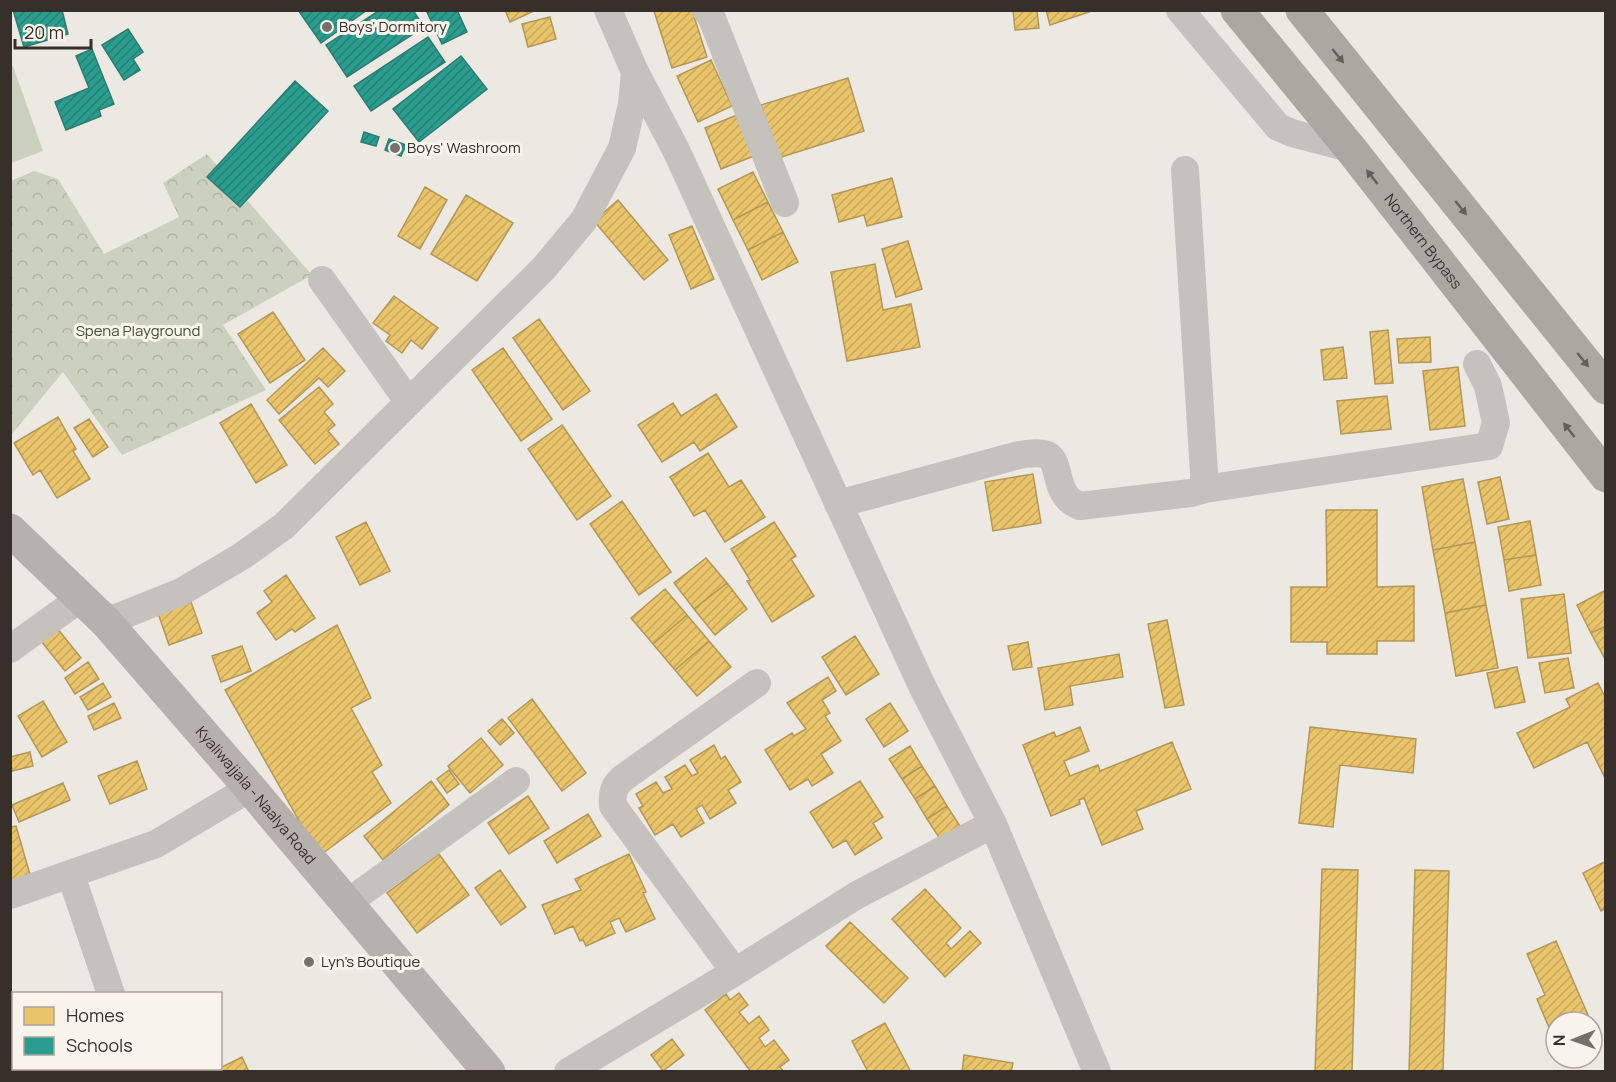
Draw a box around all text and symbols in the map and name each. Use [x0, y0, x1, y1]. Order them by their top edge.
scale bar [15, 12, 92, 50]
place label: Boys' Dormitory [339, 16, 447, 37]
text: 20 m [24, 20, 64, 44]
marker: Boys' Dormitory [320, 20, 334, 34]
one-way arrow [1332, 48, 1345, 64]
place label: Boys' Washroom [407, 137, 521, 158]
marker: Boys' Washroom [388, 141, 402, 155]
one-way arrow [1366, 169, 1378, 184]
street label: Northern Bypass [1380, 189, 1467, 293]
one-way arrow [1454, 200, 1467, 216]
park label: Spena Playground [76, 320, 200, 341]
one-way arrow [1576, 352, 1589, 368]
one-way arrow [1564, 422, 1576, 437]
street label: Kyaliwajjala - Naalya Road [191, 721, 321, 869]
place label: Lyn's Boutique [321, 951, 420, 972]
marker: Lyn's Boutique [302, 955, 316, 969]
legend [12, 992, 222, 1070]
text: Homes [66, 1003, 124, 1027]
north arrow [1544, 1010, 1604, 1070]
text: Schools [66, 1033, 133, 1057]
text: N [1548, 1034, 1570, 1046]

